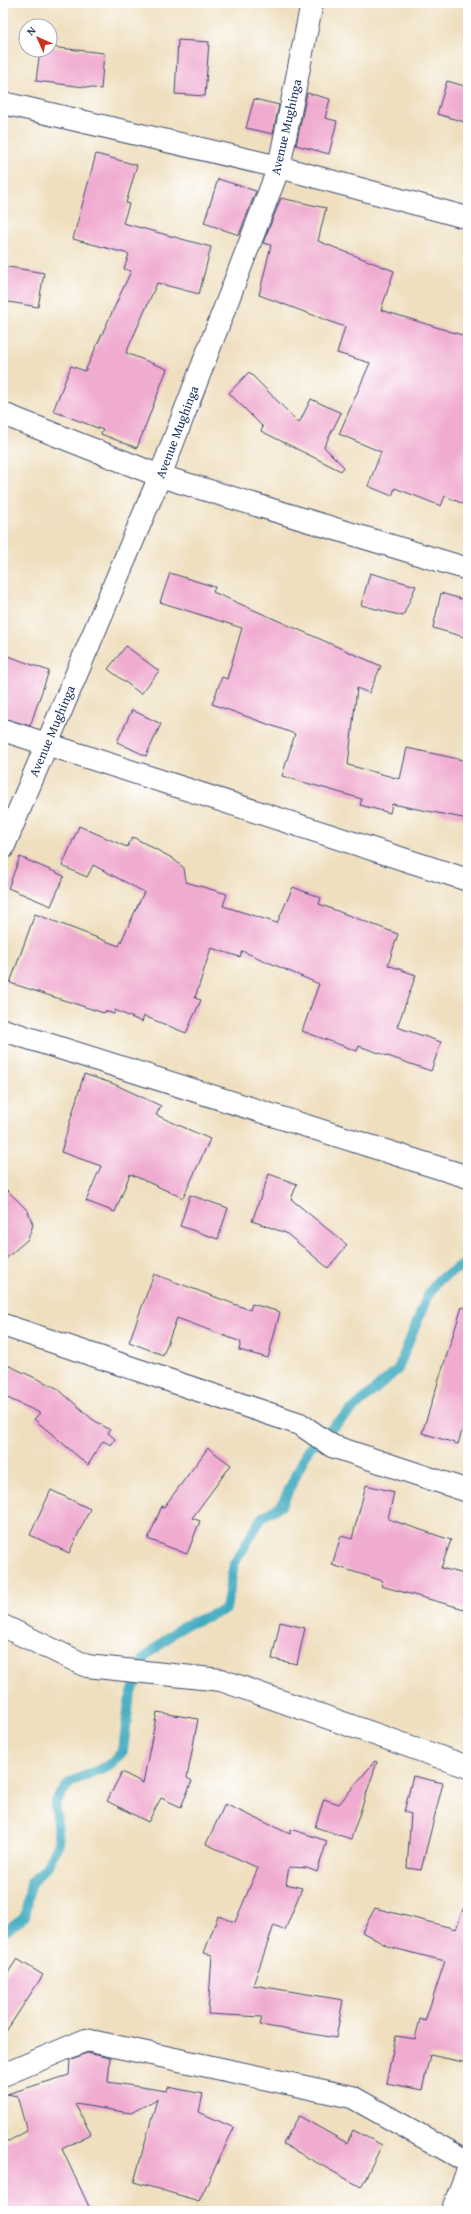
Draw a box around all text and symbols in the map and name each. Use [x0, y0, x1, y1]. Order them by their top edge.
north arrow [18, 18, 58, 58]
text: N [23, 22, 40, 39]
street label: Avenue Mughinga [266, 76, 306, 177]
street label: Avenue Mughinga [151, 382, 204, 481]
street label: Avenue Mughinga [24, 681, 80, 780]

